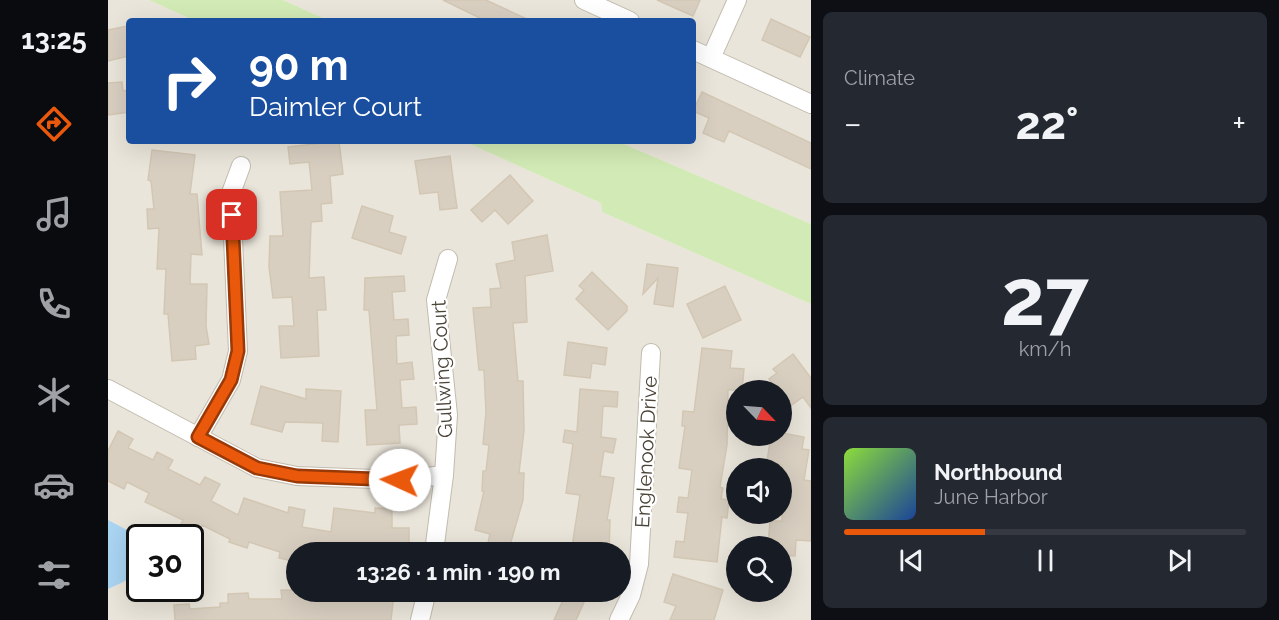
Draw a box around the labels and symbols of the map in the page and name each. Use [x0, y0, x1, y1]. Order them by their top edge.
pin [206, 189, 257, 240]
street label: Gullwing Court [426, 299, 458, 438]
street label: Englenook Drive [630, 375, 662, 529]
north arrow [726, 380, 792, 446]
position arrow [368, 448, 432, 512]
speed limit sign: 30 [126, 524, 204, 602]

